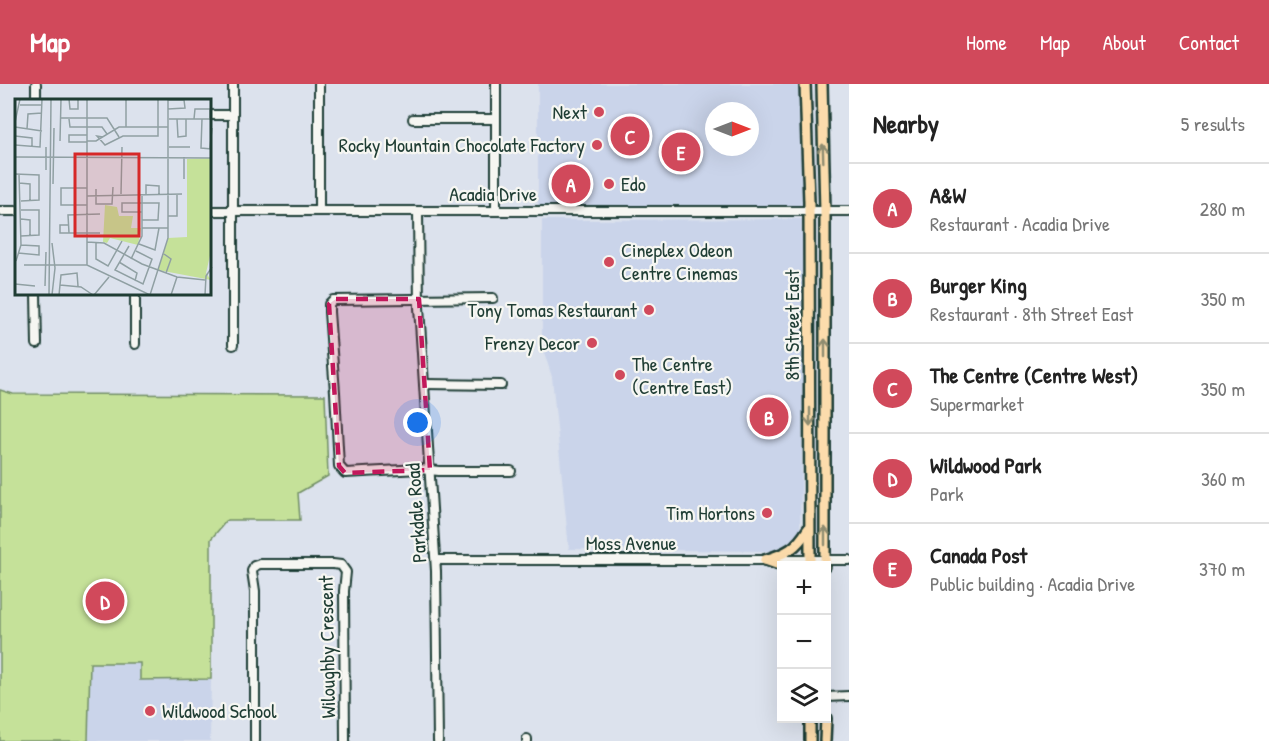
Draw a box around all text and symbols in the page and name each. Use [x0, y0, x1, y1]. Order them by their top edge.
text: Map [30, 23, 70, 61]
text: Home [966, 28, 1007, 57]
text: Map [1040, 28, 1070, 57]
text: About [1103, 28, 1146, 57]
text: Contact [1179, 28, 1239, 57]
place label: Next [553, 98, 588, 125]
inset map [15, 99, 212, 296]
north arrow [705, 102, 759, 156]
marker: Next [592, 105, 606, 119]
text: Nearby [873, 106, 939, 141]
text: 5 results [1181, 110, 1245, 137]
pin: C [610, 113, 650, 158]
pin: E [662, 130, 700, 174]
place label: Rocky Mountain Chocolate Factory [339, 131, 585, 158]
marker: Rocky Mountain Chocolate Factory [590, 138, 604, 152]
one-way arrow [818, 144, 829, 164]
pin: A [552, 162, 590, 206]
place label: Edo [621, 170, 646, 197]
marker: Edo [602, 177, 616, 191]
street label: Acadia Drive [449, 180, 537, 207]
text: A&W [930, 180, 966, 210]
text: A [888, 195, 897, 222]
text: 280 m [1200, 195, 1245, 222]
text: Restaurant · Acadia Drive [930, 210, 1110, 237]
place label: Cineplex Odeon Centre Cinemas [621, 236, 738, 286]
marker: Cineplex Odeon Centre Cinemas [602, 255, 616, 269]
street label: 8th Street East [778, 268, 805, 380]
text: Burger King [930, 270, 1027, 300]
text: B [887, 285, 898, 312]
text: 350 m [1200, 285, 1245, 312]
place label: Tony Tomas Restaurant [467, 296, 638, 323]
text: Restaurant · 8th Street East [930, 300, 1133, 327]
marker: Tony Tomas Restaurant [642, 303, 656, 317]
place label: Frenzy Decor [484, 329, 580, 356]
marker: Frenzy Decor [585, 336, 599, 350]
one-way arrow [819, 338, 831, 358]
place label: The Centre (Centre East) [632, 350, 732, 400]
text: The Centre (Centre West) [930, 360, 1138, 390]
marker: The Centre (Centre East) [613, 368, 627, 382]
text: C [887, 375, 898, 402]
text: 350 m [1200, 375, 1245, 402]
text: Supermarket [930, 390, 1024, 417]
pin: B [750, 394, 788, 440]
one-way arrow [804, 407, 816, 427]
your location [403, 408, 432, 437]
text: Wildwood Park [930, 450, 1041, 480]
street label: Parkdale Road [399, 462, 432, 564]
text: D [888, 465, 897, 492]
text: 360 m [1201, 465, 1245, 492]
text: Park [930, 480, 963, 507]
place label: Tim Hortons [666, 499, 755, 526]
marker: Tim Hortons [760, 506, 774, 520]
one-way arrow [819, 526, 831, 546]
street label: Moss Avenue [586, 529, 676, 556]
text: Canada Post [930, 540, 1027, 570]
text: E [888, 555, 897, 582]
text: 370 m [1199, 555, 1245, 582]
map controls [777, 561, 831, 723]
button: + [777, 561, 831, 615]
text: Public building · Acadia Drive [930, 570, 1135, 597]
street label: Wiloughby Crescent [312, 574, 341, 719]
pin: D [86, 578, 124, 624]
button: − [777, 615, 831, 669]
button: layers [777, 669, 831, 723]
place label: Wildwood School [162, 697, 277, 724]
marker: Wildwood School [143, 704, 157, 718]

